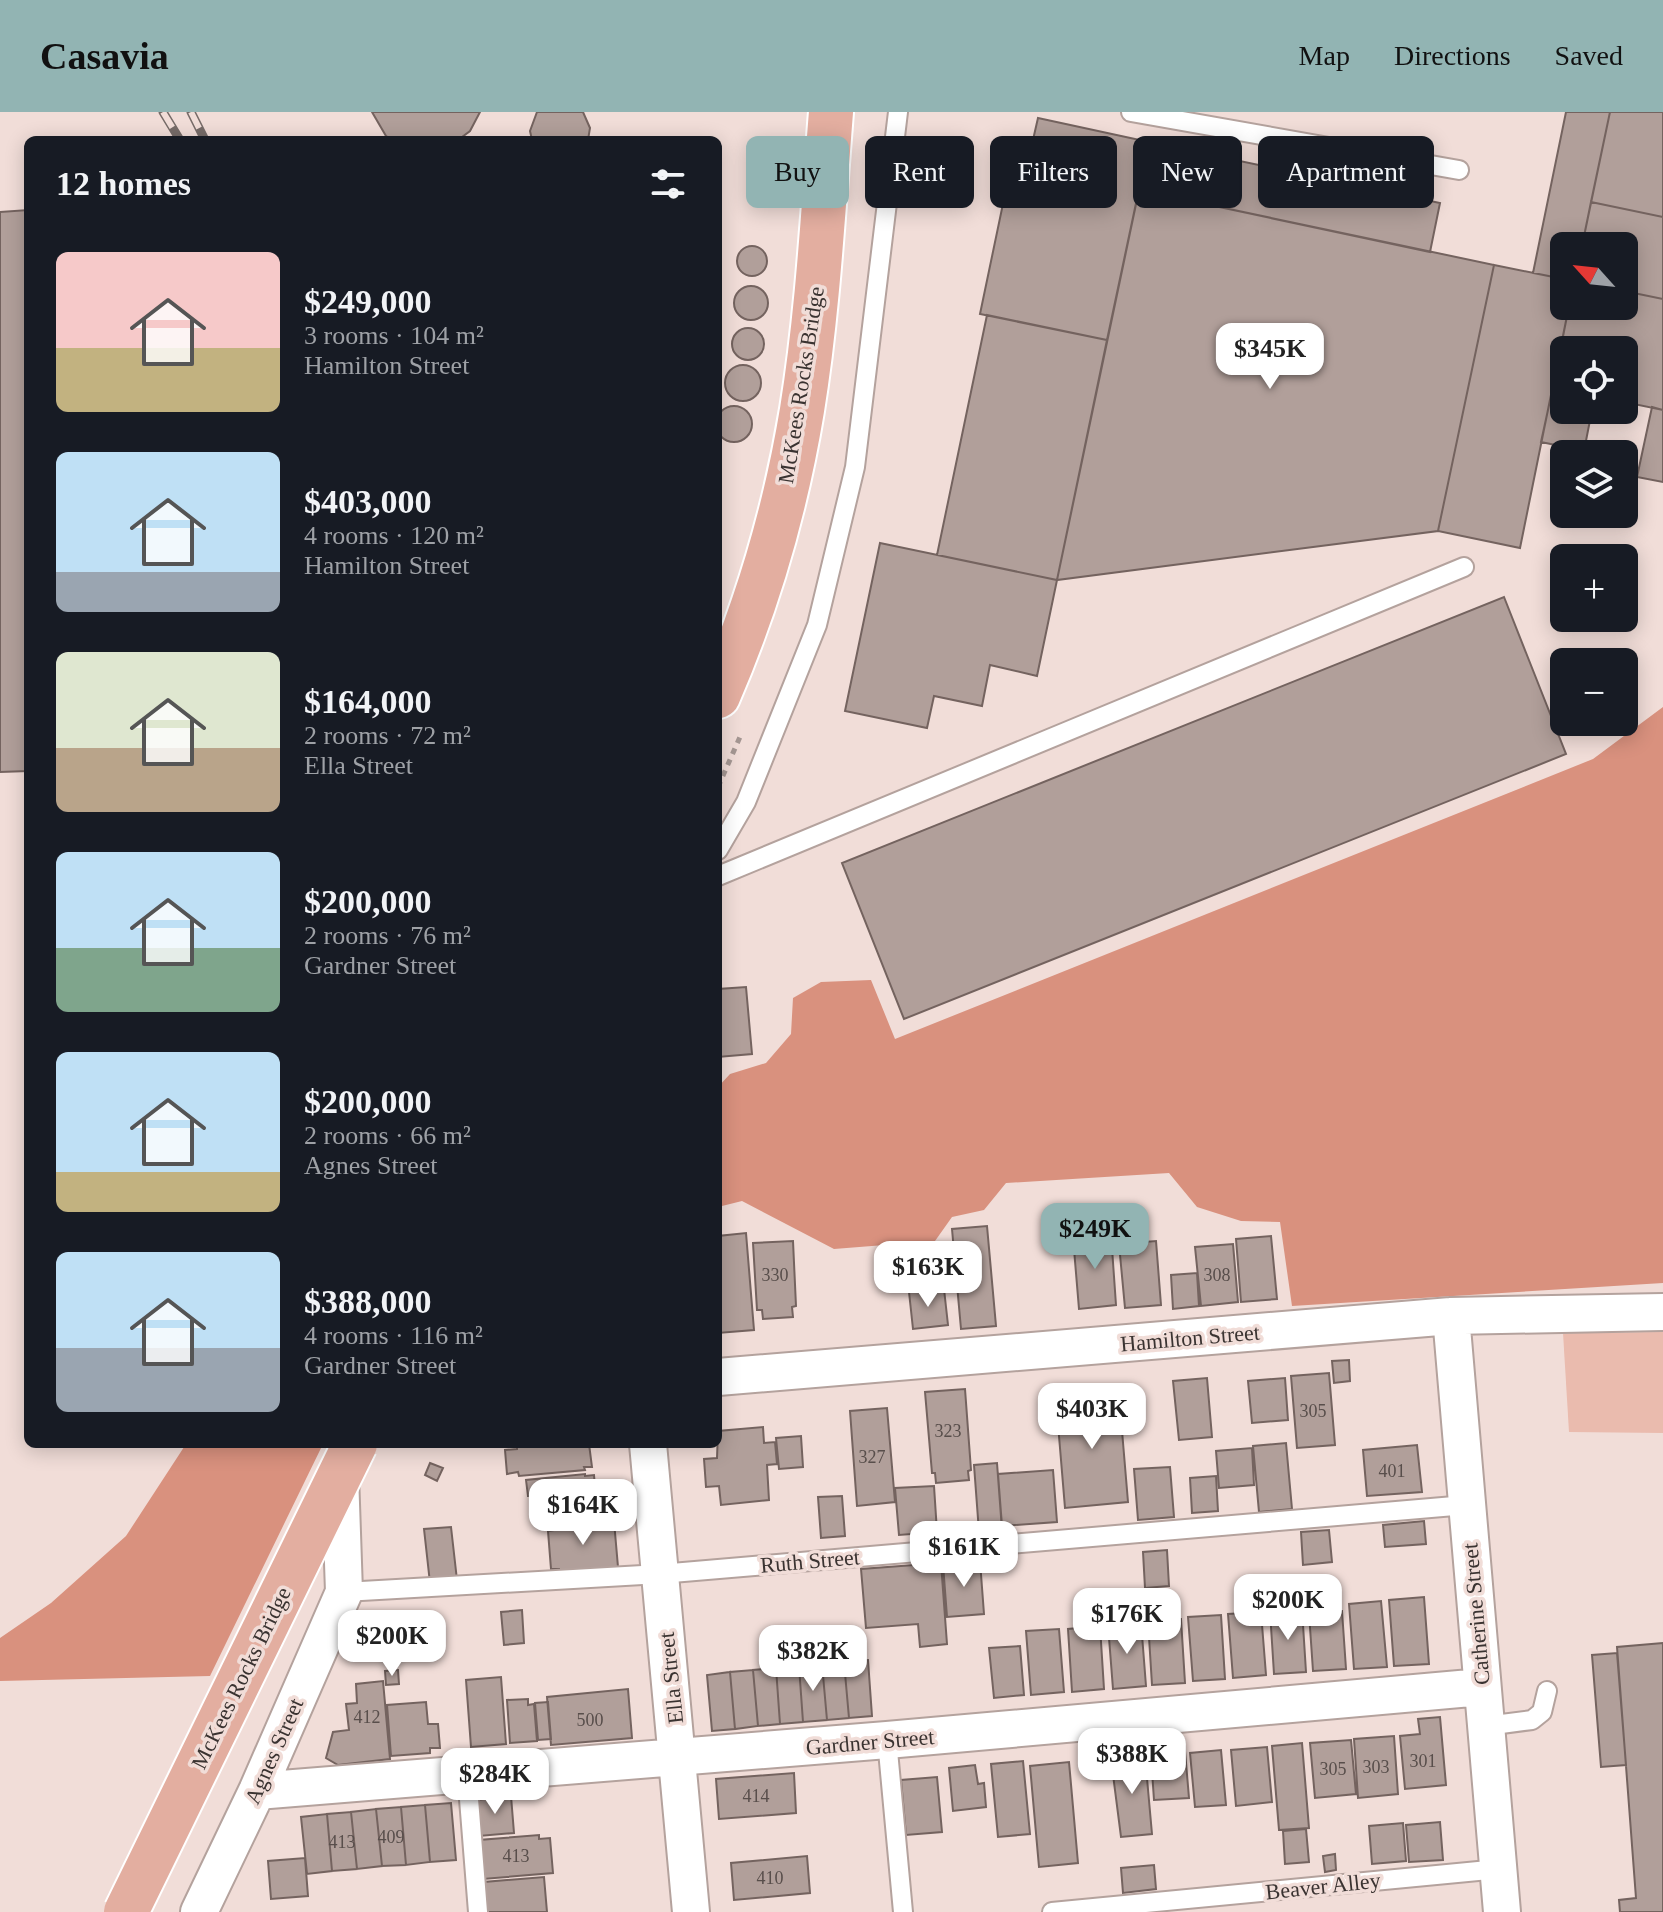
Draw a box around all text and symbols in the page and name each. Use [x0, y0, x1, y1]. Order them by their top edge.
text: Casavia [40, 35, 169, 77]
text: Map [1299, 40, 1350, 71]
text: Directions [1394, 40, 1511, 71]
text: Saved [1555, 40, 1623, 71]
chip: Buy [746, 136, 849, 208]
chip: Rent [865, 136, 974, 208]
chip: Filters [990, 136, 1117, 208]
chip: New [1133, 136, 1242, 208]
chip: Apartment [1258, 136, 1434, 208]
icon: filters [646, 162, 690, 206]
text: 12 homes [56, 165, 191, 202]
north arrow [1550, 232, 1638, 320]
map controls [1550, 232, 1638, 736]
text: $249,000 [304, 283, 432, 320]
icon: home [120, 284, 216, 380]
street label: McKees Rocks Bridge [773, 285, 829, 485]
text: 3 rooms · 104 m² [304, 321, 484, 350]
pin: $345K [1214, 323, 1326, 391]
text: $345K [1234, 334, 1306, 363]
button: locate [1550, 336, 1638, 424]
text: Hamilton Street [304, 351, 469, 380]
button: layers [1550, 440, 1638, 528]
text: $403,000 [304, 483, 432, 520]
icon: home [120, 484, 216, 580]
text: 4 rooms · 120 m² [304, 521, 484, 550]
button: + [1550, 544, 1638, 632]
text: Hamilton Street [304, 551, 469, 580]
button: − [1550, 648, 1638, 736]
text: $164,000 [304, 683, 432, 720]
icon: home [120, 684, 216, 780]
text: 2 rooms · 72 m² [304, 721, 471, 750]
text: Ella Street [304, 751, 413, 780]
text: $200,000 [304, 883, 432, 920]
icon: home [120, 884, 216, 980]
text: 2 rooms · 76 m² [304, 921, 471, 950]
text: Gardner Street [304, 951, 456, 980]
text: $200,000 [304, 1083, 432, 1120]
icon: home [120, 1084, 216, 1180]
text: 2 rooms · 66 m² [304, 1121, 471, 1150]
text: Agnes Street [304, 1151, 438, 1180]
pin: $249K [1039, 1203, 1151, 1271]
text: $249K [1059, 1214, 1131, 1243]
pin: $163K [872, 1241, 984, 1309]
text: $163K [892, 1252, 964, 1281]
house number: 330 [762, 1265, 789, 1285]
house number: 308 [1204, 1265, 1231, 1285]
text: $388,000 [304, 1283, 432, 1320]
icon: home [120, 1284, 216, 1380]
street label: Hamilton Street [1119, 1319, 1261, 1357]
text: 4 rooms · 116 m² [304, 1321, 483, 1350]
text: Gardner Street [304, 1351, 456, 1380]
pin: $403K [1036, 1383, 1148, 1451]
text: $403K [1056, 1394, 1128, 1423]
house number: 305 [1300, 1401, 1327, 1421]
house number: 323 [935, 1421, 962, 1441]
house number: 327 [859, 1447, 886, 1467]
house number: 401 [1379, 1461, 1406, 1481]
pin: $164K [527, 1479, 639, 1547]
text: $164K [547, 1490, 619, 1519]
pin: $161K [908, 1521, 1020, 1589]
text: $161K [928, 1532, 1000, 1561]
street label: Catherine Street [1457, 1542, 1495, 1686]
street label: Ruth Street [759, 1544, 861, 1578]
pin: $200K [1232, 1574, 1344, 1642]
street label: McKees Rocks Bridge [186, 1583, 296, 1773]
text: $200K [1252, 1585, 1324, 1614]
pin: $176K [1071, 1588, 1183, 1656]
text: $176K [1091, 1599, 1163, 1628]
pin: $200K [336, 1610, 448, 1678]
text: $200K [356, 1621, 428, 1650]
pin: $382K [757, 1625, 869, 1693]
street label: Ella Street [654, 1631, 688, 1725]
text: $382K [777, 1636, 849, 1665]
street label: Agnes Street [240, 1694, 308, 1808]
house number: 412 [354, 1707, 381, 1727]
house number: 500 [577, 1710, 604, 1730]
street label: Gardner Street [805, 1724, 935, 1760]
pin: $388K [1076, 1728, 1188, 1796]
text: $388K [1096, 1739, 1168, 1768]
pin: $284K [439, 1748, 551, 1816]
house number: 301 [1410, 1751, 1437, 1771]
house number: 303 [1363, 1757, 1390, 1777]
text: $284K [459, 1759, 531, 1788]
house number: 305 [1320, 1759, 1347, 1779]
house number: 414 [743, 1786, 770, 1806]
house number: 409 [378, 1827, 405, 1847]
house number: 413 [329, 1832, 356, 1852]
house number: 413 [503, 1846, 530, 1866]
house number: 410 [757, 1868, 784, 1888]
street label: Beaver Alley [1264, 1868, 1382, 1904]

